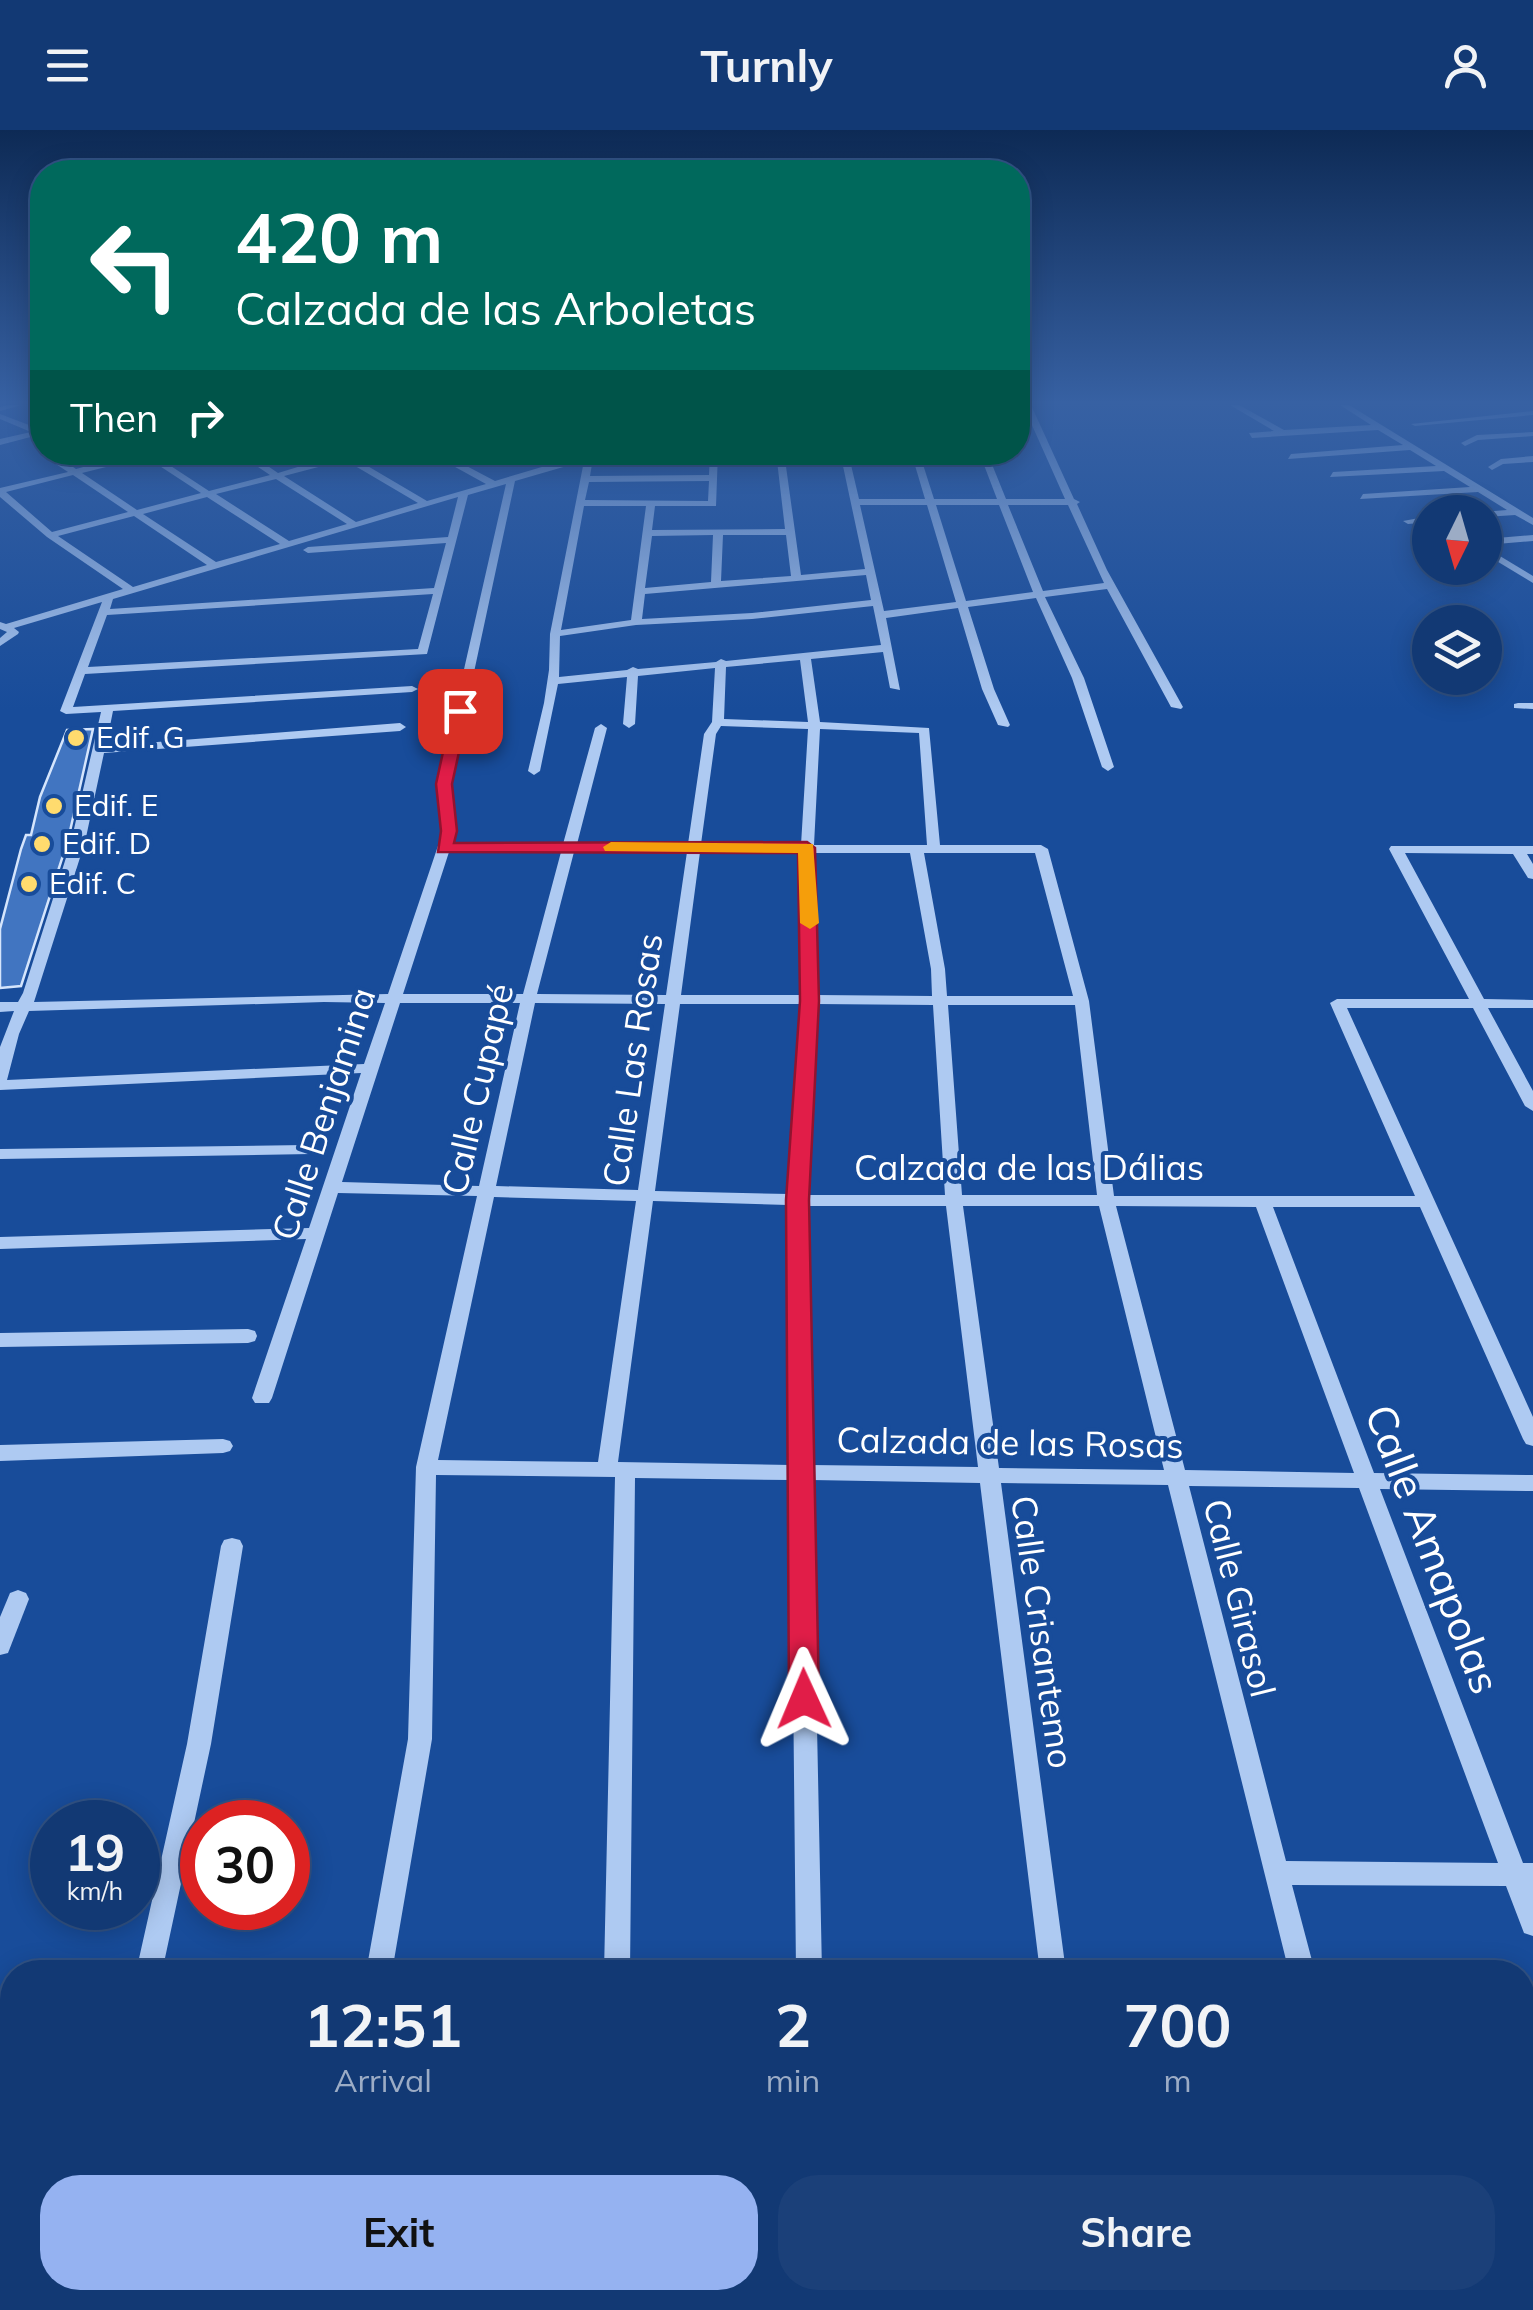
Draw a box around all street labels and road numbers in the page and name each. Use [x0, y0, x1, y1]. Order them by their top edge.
street label: Calle Las Rosas [592, 930, 672, 1189]
street label: Calle Cupapé [431, 979, 523, 1198]
street label: Calle Benjamina [262, 982, 385, 1245]
street label: Calzada de las Dálias [854, 1145, 1204, 1189]
street label: Calle Amapolas [1354, 1397, 1513, 1701]
street label: Calzada de las Rosas [836, 1417, 1184, 1467]
street label: Calle Crisantemo [1002, 1493, 1084, 1771]
street label: Calle Girasol [1194, 1494, 1286, 1701]

